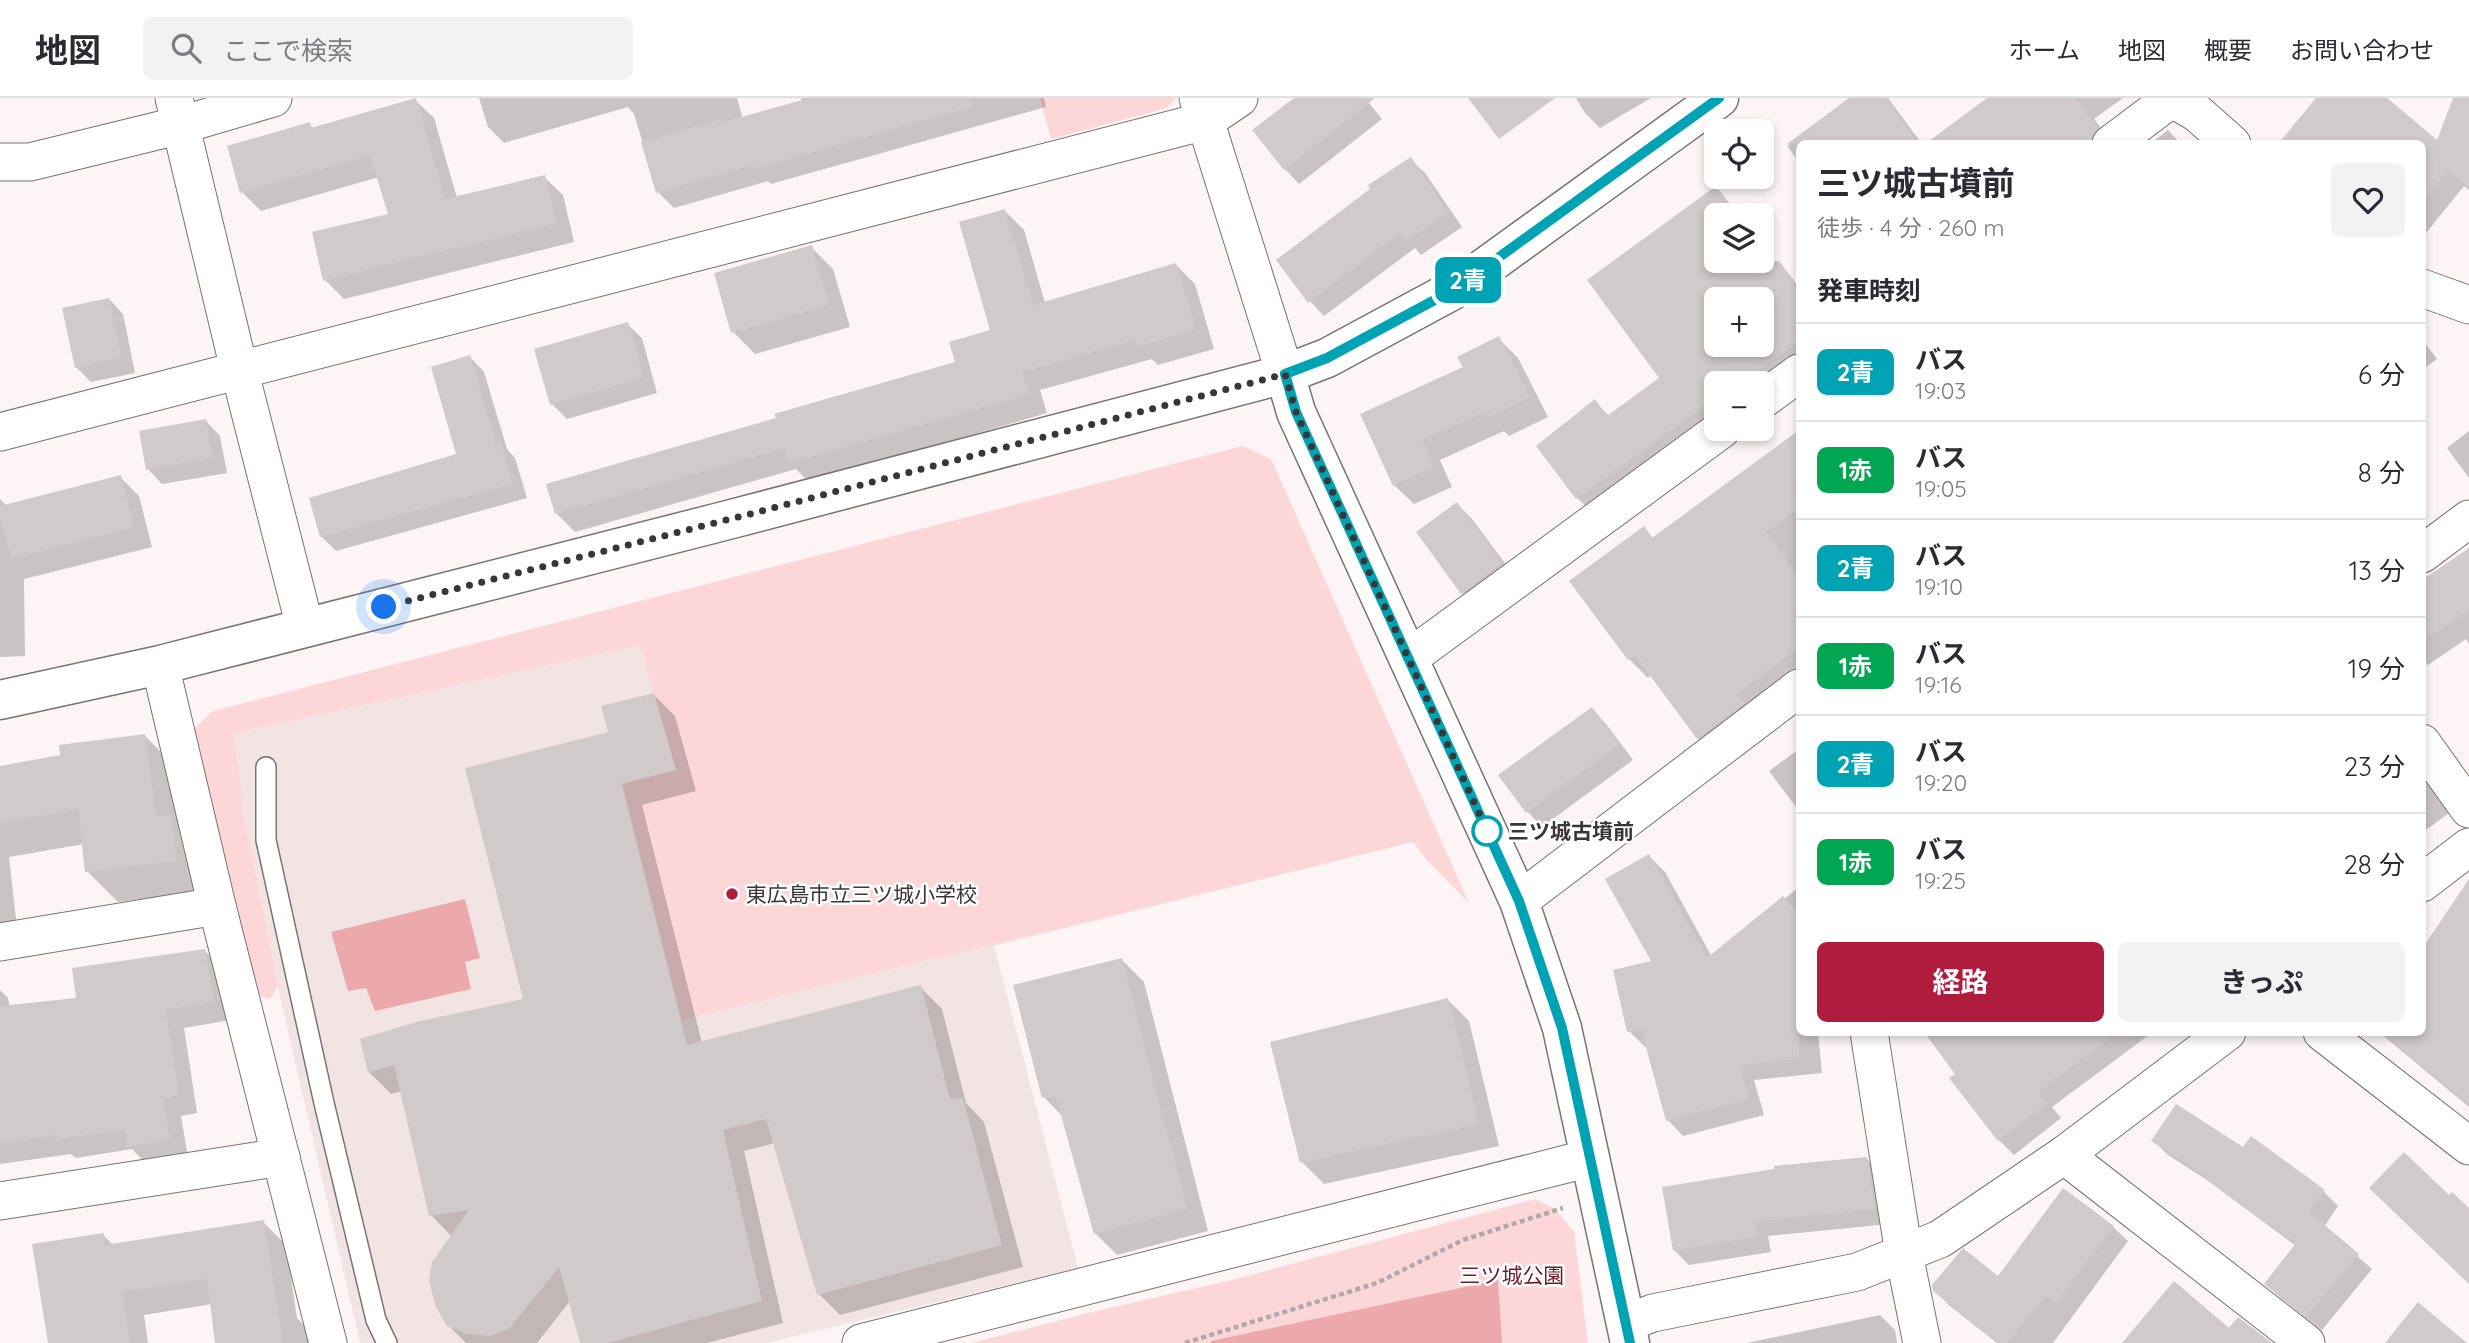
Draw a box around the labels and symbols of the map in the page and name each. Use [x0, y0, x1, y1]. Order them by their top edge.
line badge: 2青 [1436, 257, 1500, 303]
your location [366, 589, 401, 624]
marker: 三ツ城古墳前 [1472, 816, 1502, 846]
place label: 三ツ城古墳前 [1508, 818, 1634, 844]
place label: 東広島市立三ツ城小学校 [746, 881, 977, 907]
marker: 東広島市立三ツ城小学校 [724, 886, 740, 902]
park label: 三ツ城公園 [1460, 1262, 1565, 1288]

